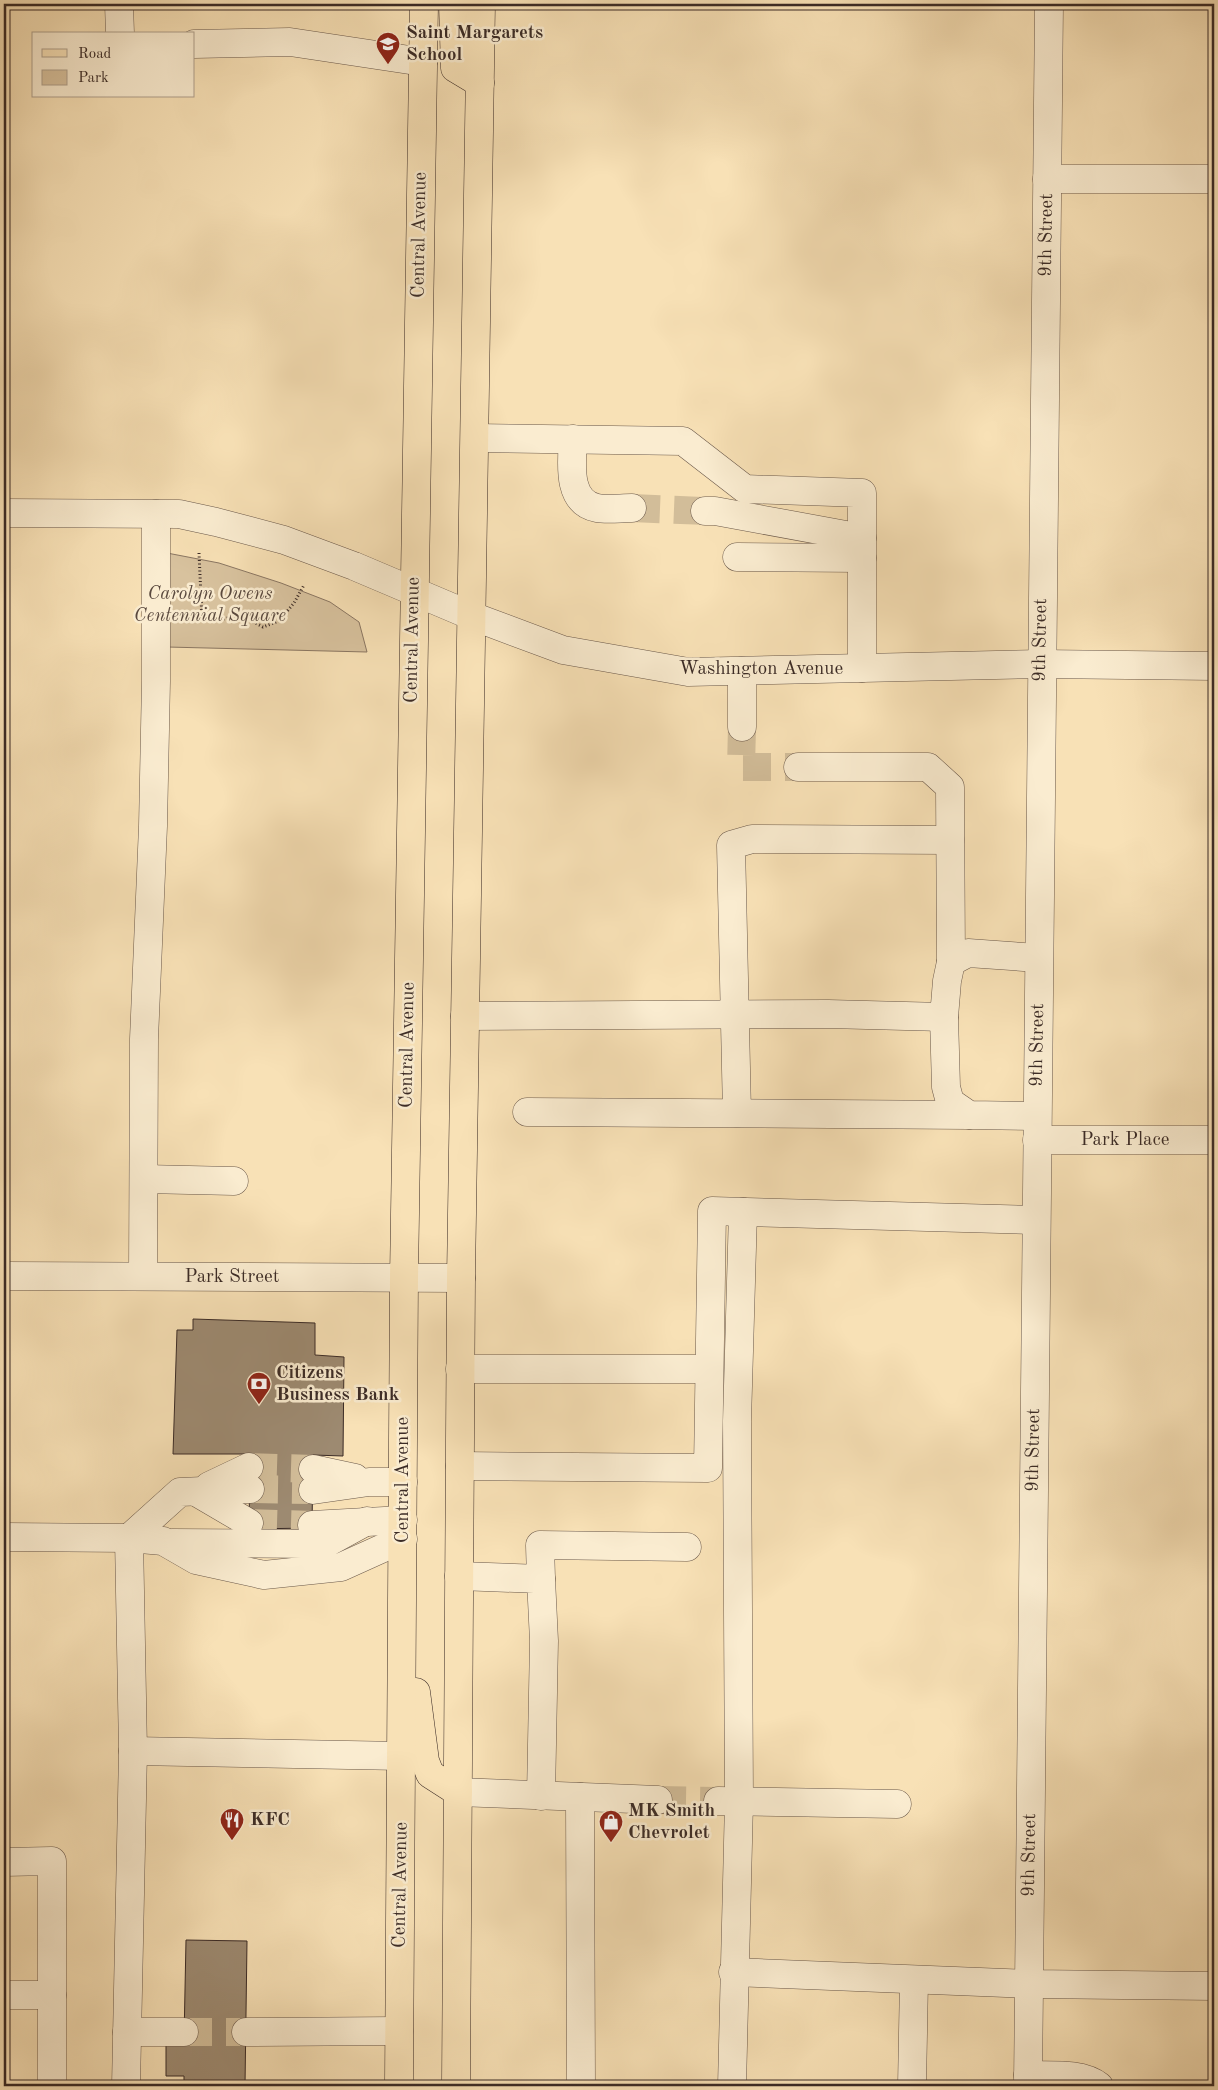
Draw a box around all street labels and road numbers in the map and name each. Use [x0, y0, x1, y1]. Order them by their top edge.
street label: Central Avenue [409, 172, 431, 298]
street label: 9th Street [1037, 193, 1057, 277]
street label: Central Avenue [402, 577, 424, 703]
street label: 9th Street [1031, 598, 1051, 682]
street label: Washington Avenue [679, 660, 843, 679]
street label: Central Avenue [397, 982, 419, 1108]
street label: 9th Street [1028, 1003, 1048, 1087]
street label: Park Place [1081, 1131, 1169, 1150]
street label: Park Street [185, 1268, 279, 1287]
street label: 9th Street [1024, 1408, 1044, 1492]
street label: Central Avenue [394, 1417, 413, 1543]
street label: 9th Street [1020, 1813, 1040, 1897]
street label: Central Avenue [390, 1822, 412, 1948]

